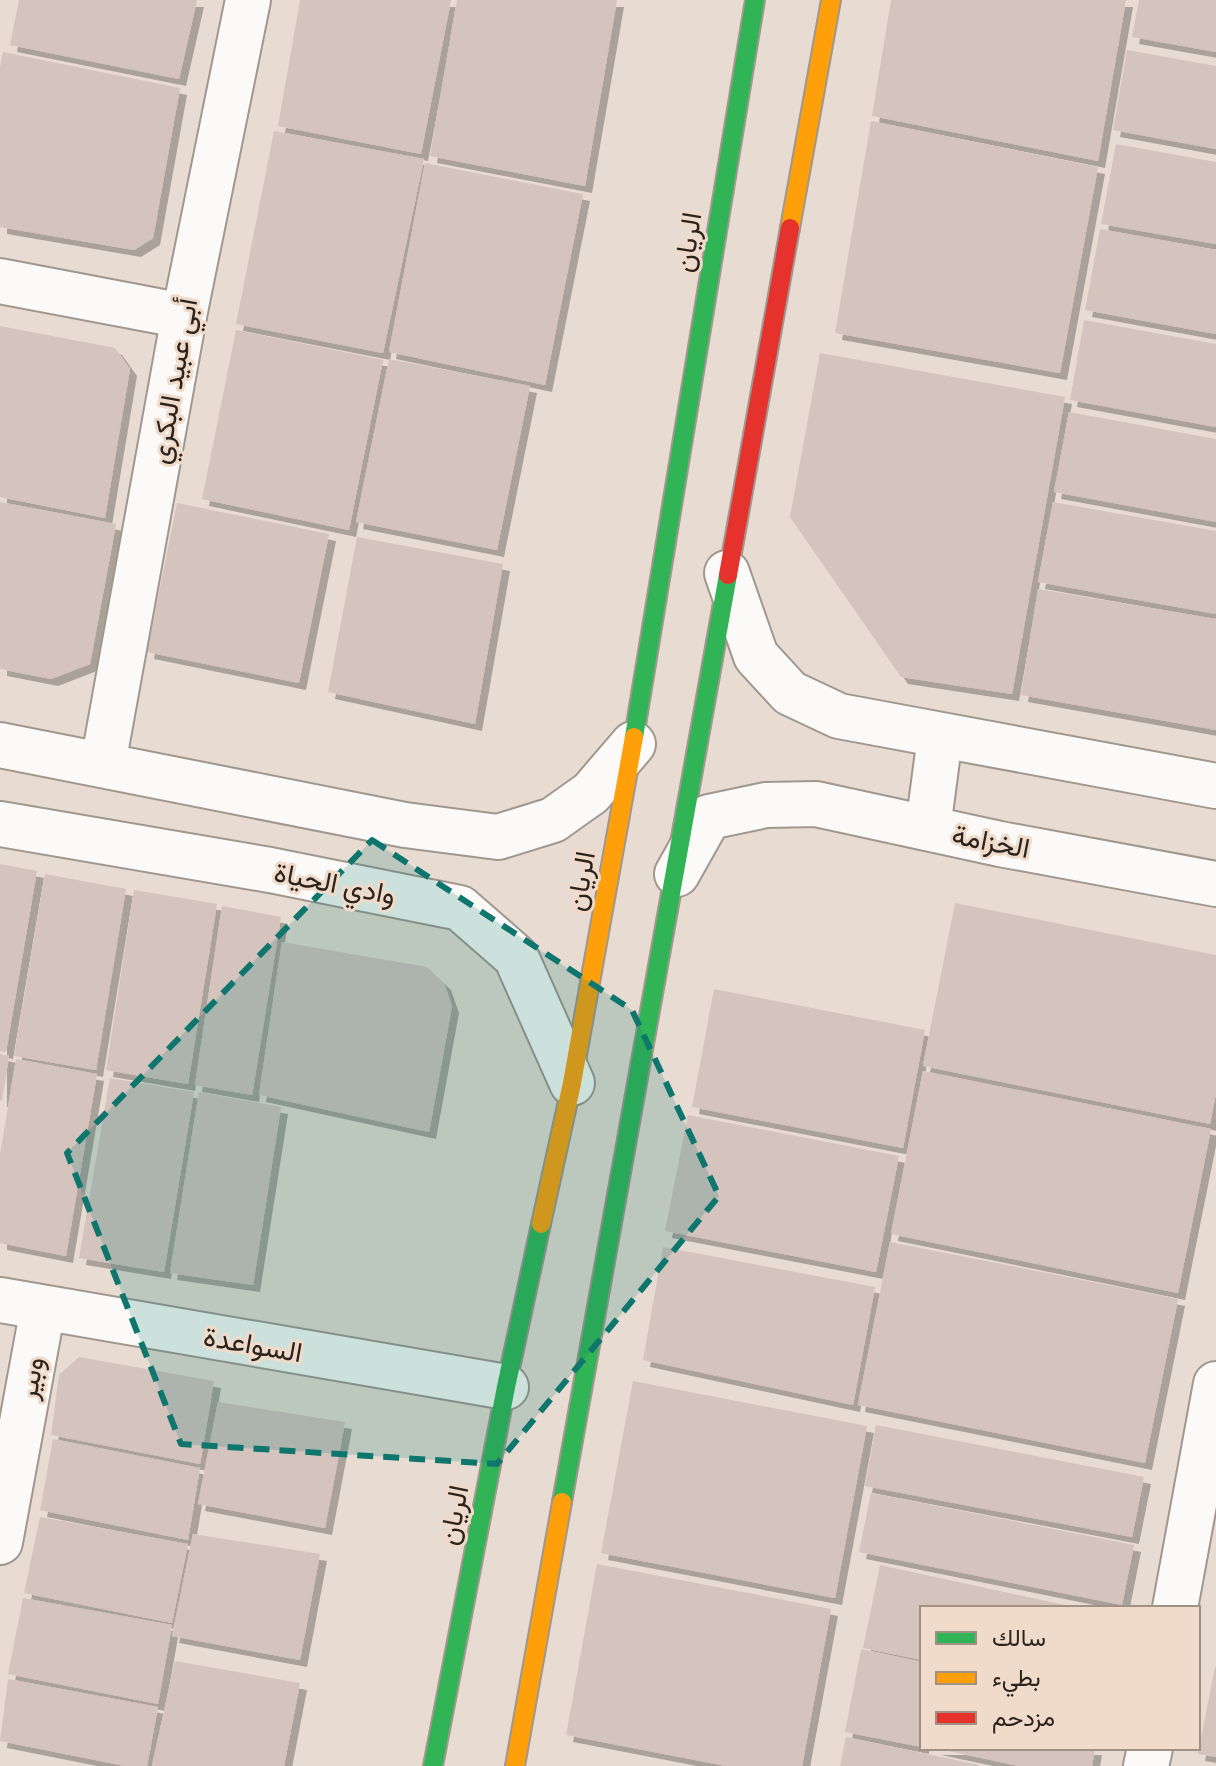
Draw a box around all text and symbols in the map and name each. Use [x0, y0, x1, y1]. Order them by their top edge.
street label: الريان [665, 210, 710, 275]
street label: أبي عبيد البكري [142, 296, 210, 468]
street label: الخزامة [949, 817, 1033, 866]
street label: الريان [558, 848, 603, 914]
street label: وادي الحياة [270, 855, 399, 917]
street label: السواعدة [201, 1319, 305, 1370]
street label: وبير [9, 1354, 51, 1403]
street label: الريان [431, 1482, 476, 1548]
legend [920, 1606, 1200, 1750]
text: سالك [992, 1623, 1046, 1651]
text: بطيء [992, 1663, 1041, 1697]
text: مزدحم [992, 1703, 1055, 1734]

